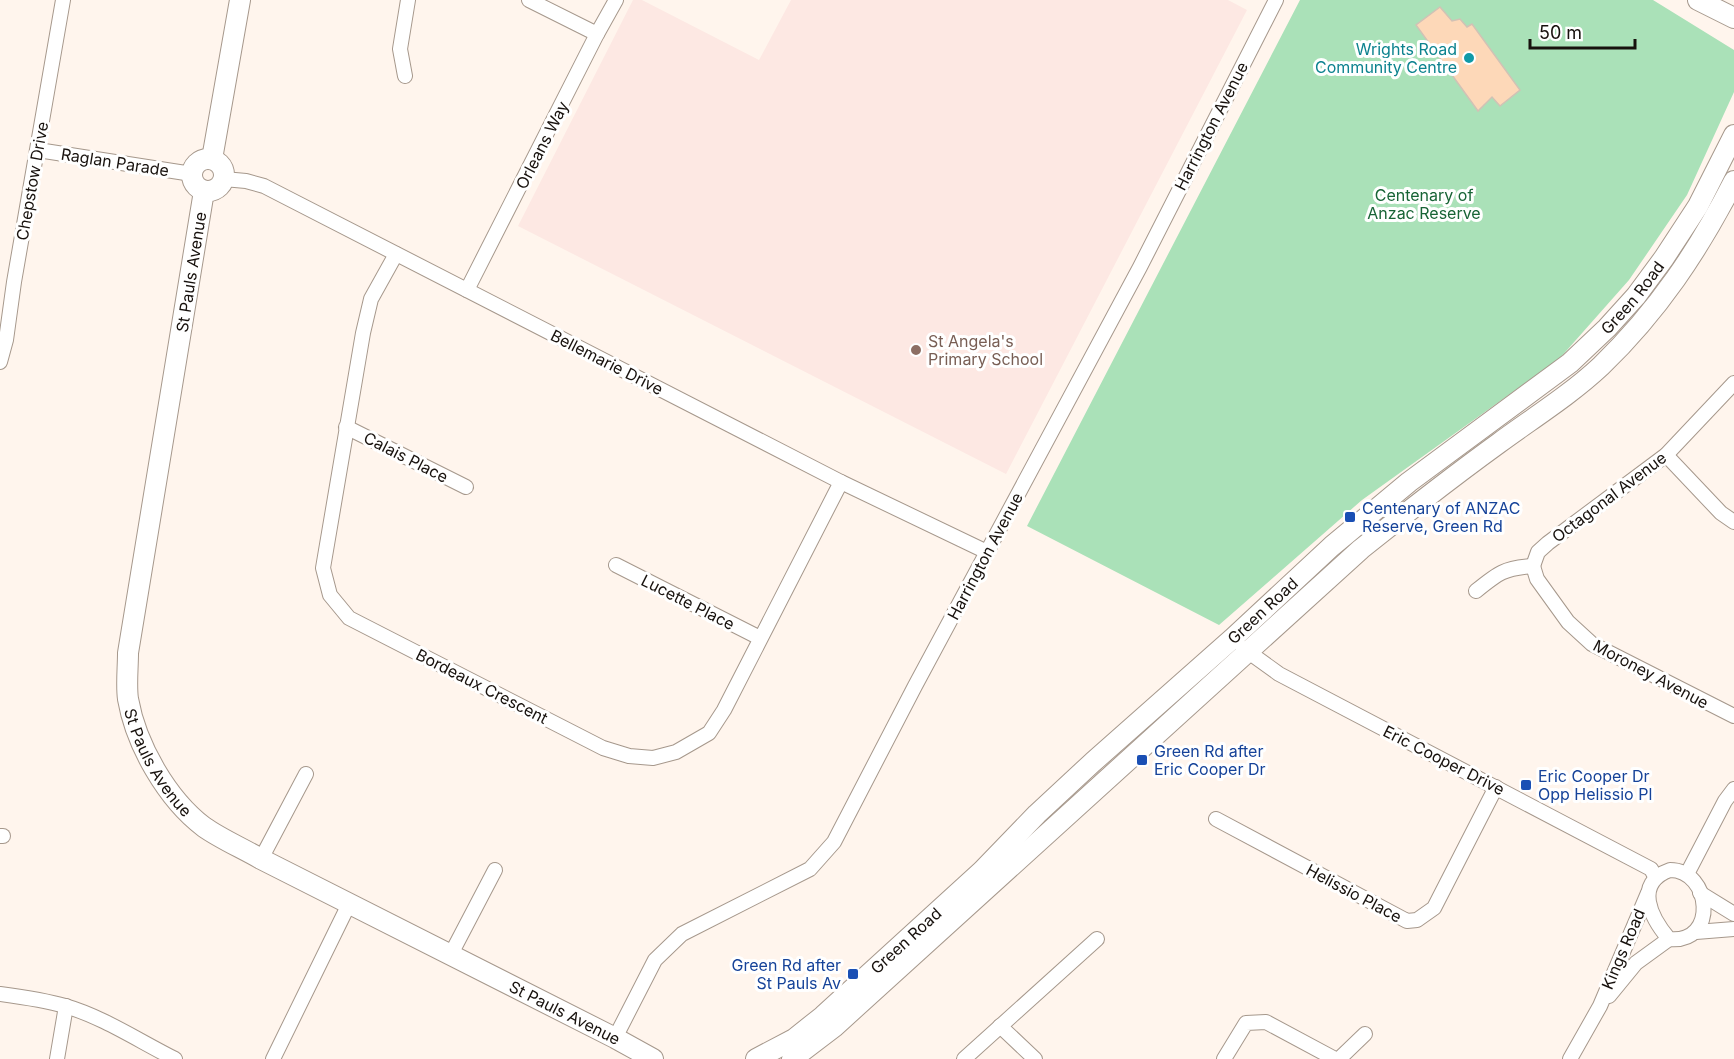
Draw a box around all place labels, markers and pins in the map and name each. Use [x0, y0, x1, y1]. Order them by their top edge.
place label: Wrights Road Community Centre [1315, 39, 1457, 77]
marker: Wrights Road Community Centre [1462, 51, 1476, 65]
place label: St Angela's Primary School [928, 331, 1043, 369]
marker: St Angela's Primary School [909, 343, 923, 357]
place label: Centenary of ANZAC Reserve, Green Rd [1362, 498, 1520, 536]
marker: Centenary of ANZAC Reserve, Green Rd [1343, 510, 1357, 524]
place label: Green Rd after Eric Cooper Dr [1154, 741, 1266, 779]
marker: Green Rd after Eric Cooper Dr [1135, 753, 1149, 767]
place label: Eric Cooper Dr Opp Helissio Pl [1538, 766, 1652, 804]
marker: Eric Cooper Dr Opp Helissio Pl [1519, 778, 1533, 792]
place label: Green Rd after St Pauls Av [732, 955, 841, 993]
marker: Green Rd after St Pauls Av [846, 967, 860, 981]

